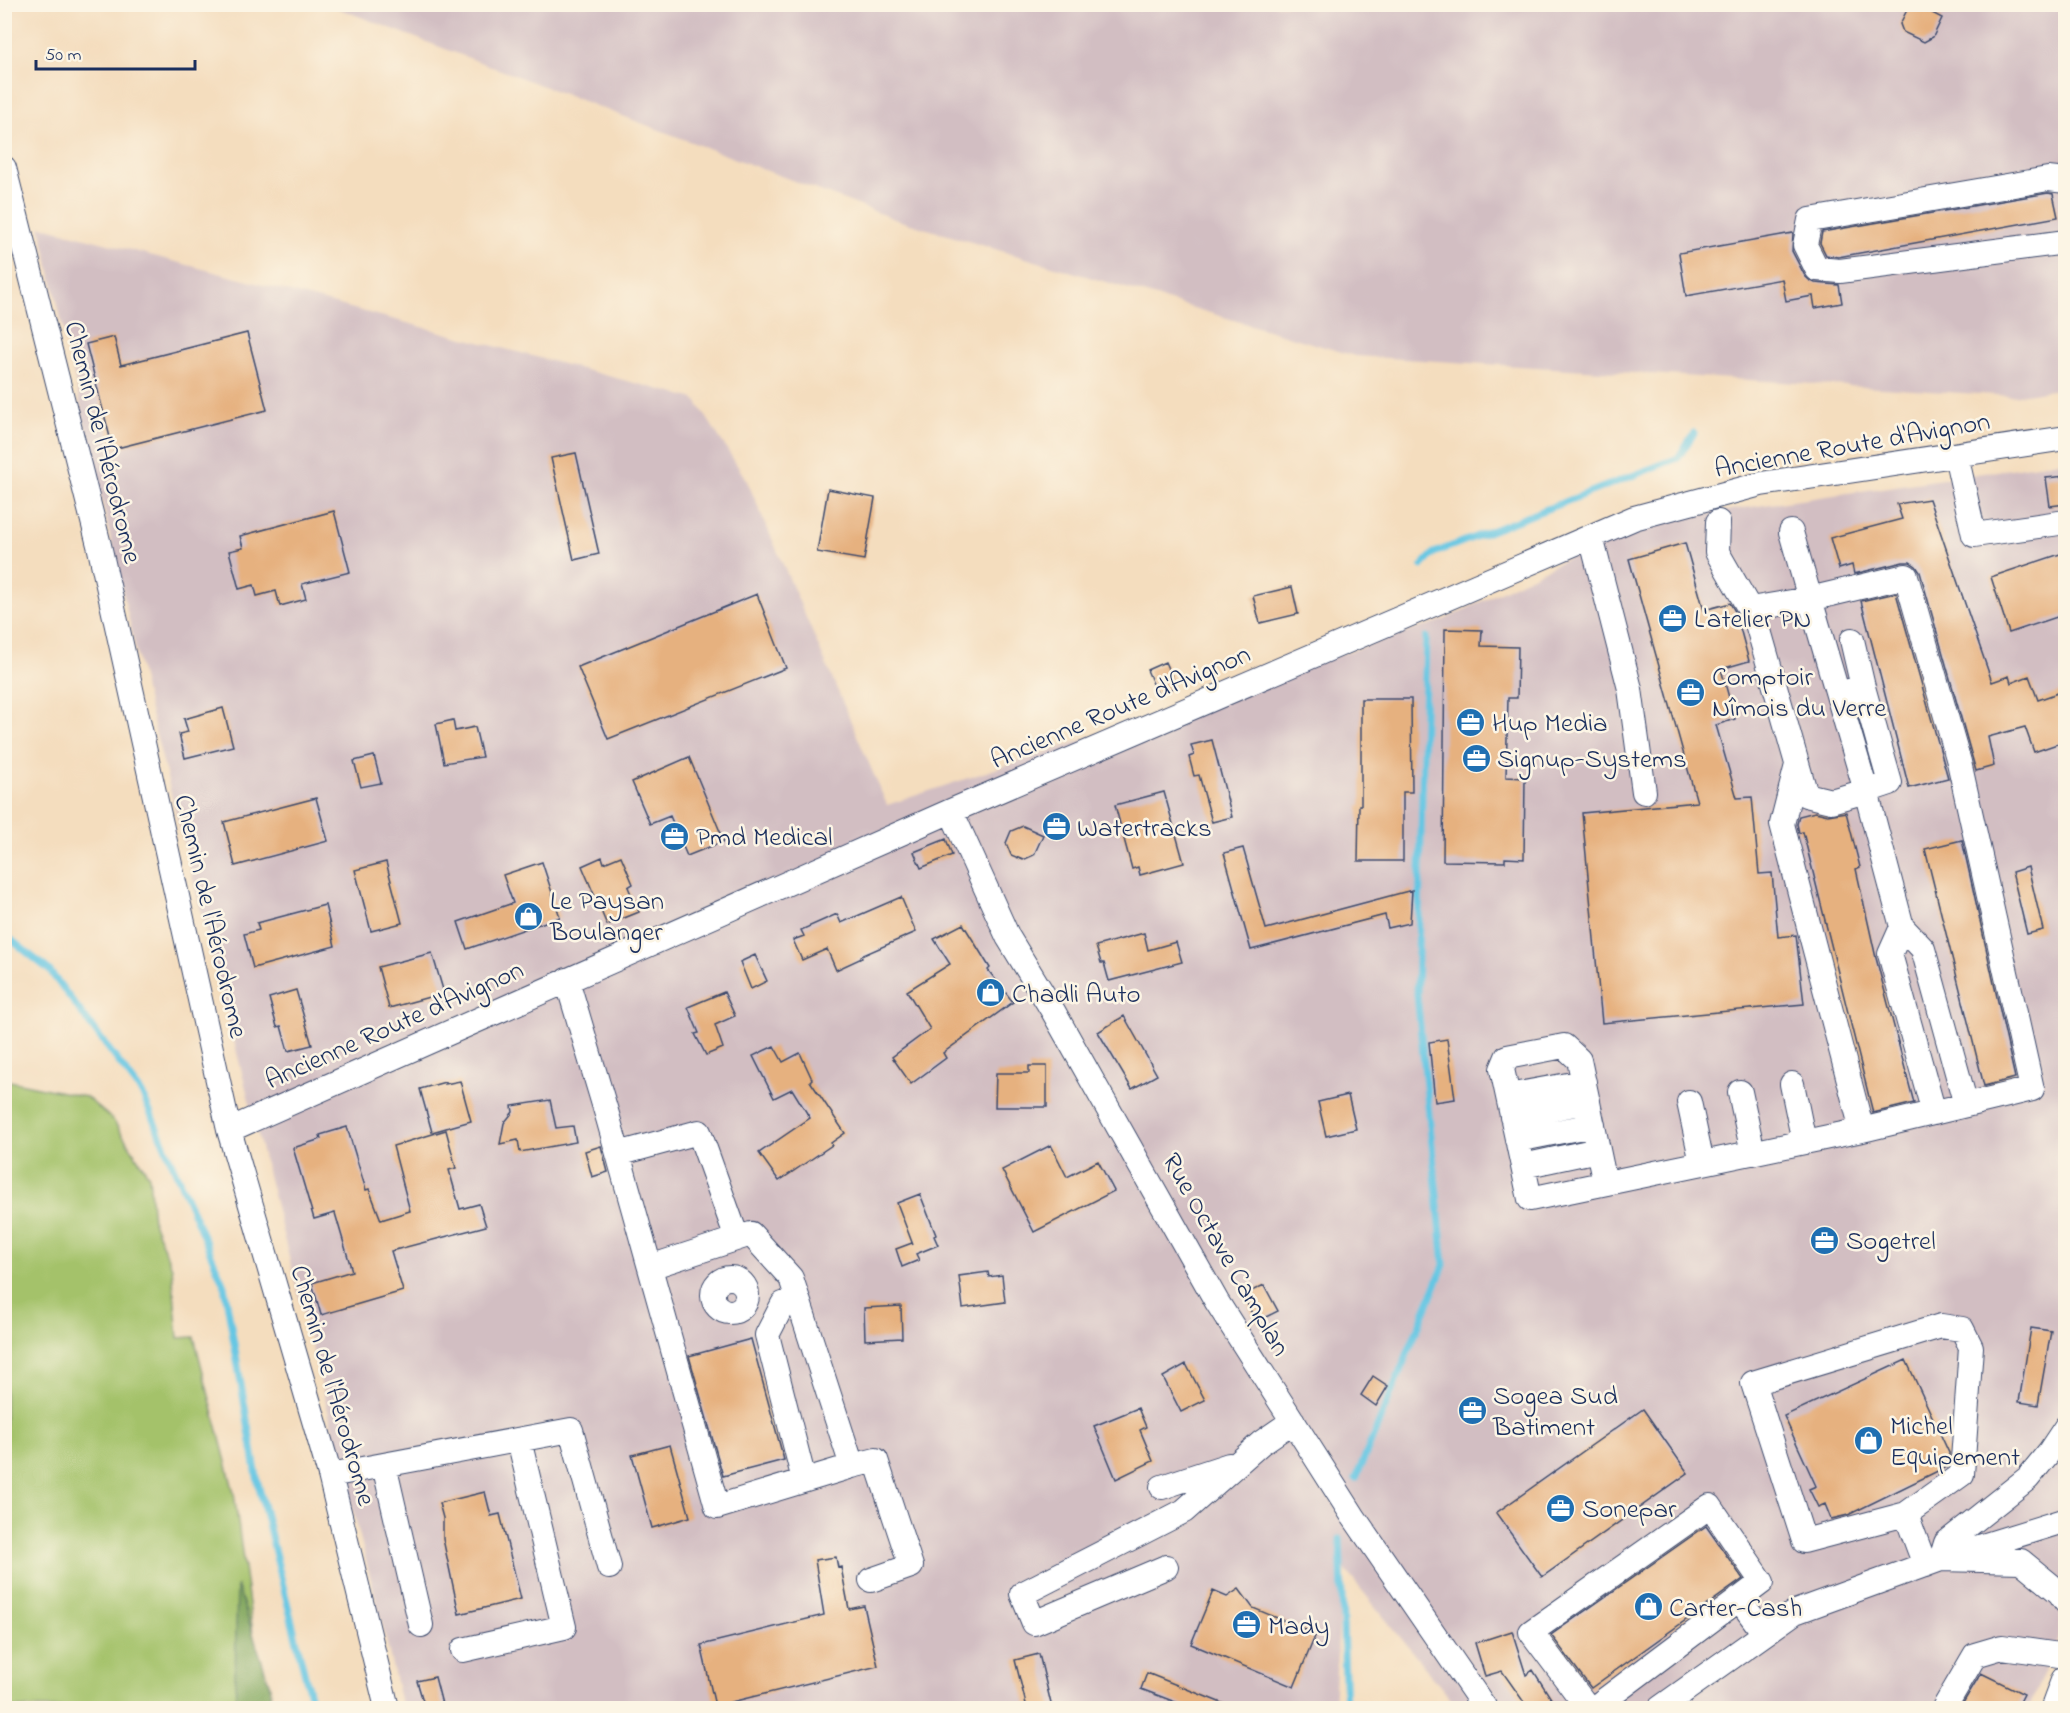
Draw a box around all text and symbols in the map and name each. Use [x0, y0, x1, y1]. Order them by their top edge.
scale bar [36, 33, 195, 71]
text: 50 m [45, 43, 82, 69]
street label: Chemin de l'Aérodrome [53, 317, 151, 569]
street label: Ancienne Route d'Avignon [1712, 403, 1993, 490]
place label: L'atelier PN [1694, 601, 1811, 640]
office icon: L'atelier PN [1657, 602, 1689, 634]
street label: Ancienne Route d'Avignon [985, 636, 1257, 781]
place label: Comptoir Nîmois du Verre [1712, 659, 1887, 729]
office icon: Comptoir Nîmois du Verre [1675, 676, 1707, 708]
place label: Hup Media [1492, 705, 1608, 744]
office icon: Hup Media [1455, 706, 1487, 738]
place label: Signup-Systems [1497, 741, 1687, 780]
office icon: Signup-Systems [1460, 742, 1492, 774]
street label: Chemin de l'Aérodrome [163, 791, 257, 1043]
place label: Watertracks [1077, 810, 1212, 849]
office icon: Watertracks [1040, 811, 1072, 843]
place label: Pmd Medical [696, 819, 833, 858]
office icon: Pmd Medical [659, 820, 691, 852]
place label: Le Paysan Boulanger [549, 883, 664, 953]
shop icon: Le Paysan Boulanger [513, 900, 545, 932]
street label: Ancienne Route d'Avignon [259, 952, 531, 1101]
place label: Chadli Auto [1012, 976, 1141, 1015]
shop icon: Chadli Auto [975, 977, 1007, 1009]
street label: Rue Octave Camplan [1151, 1146, 1299, 1364]
place label: Sogetrel [1846, 1223, 1936, 1262]
office icon: Sogetrel [1809, 1224, 1841, 1256]
street label: Chemin de l'Aérodrome [279, 1261, 385, 1511]
place label: Sogea Sud Batiment [1492, 1378, 1618, 1448]
office icon: Sogea Sud Batiment [1456, 1395, 1488, 1427]
place label: Michel Equipement [1890, 1408, 2020, 1478]
shop icon: Michel Equipement [1853, 1425, 1885, 1457]
place label: Sonepar [1582, 1491, 1677, 1530]
office icon: Sonepar [1545, 1492, 1577, 1524]
place label: Carter-Cash [1669, 1590, 1802, 1629]
shop icon: Carter-Cash [1632, 1591, 1664, 1623]
place label: Mady [1268, 1608, 1329, 1647]
office icon: Mady [1231, 1609, 1263, 1641]

